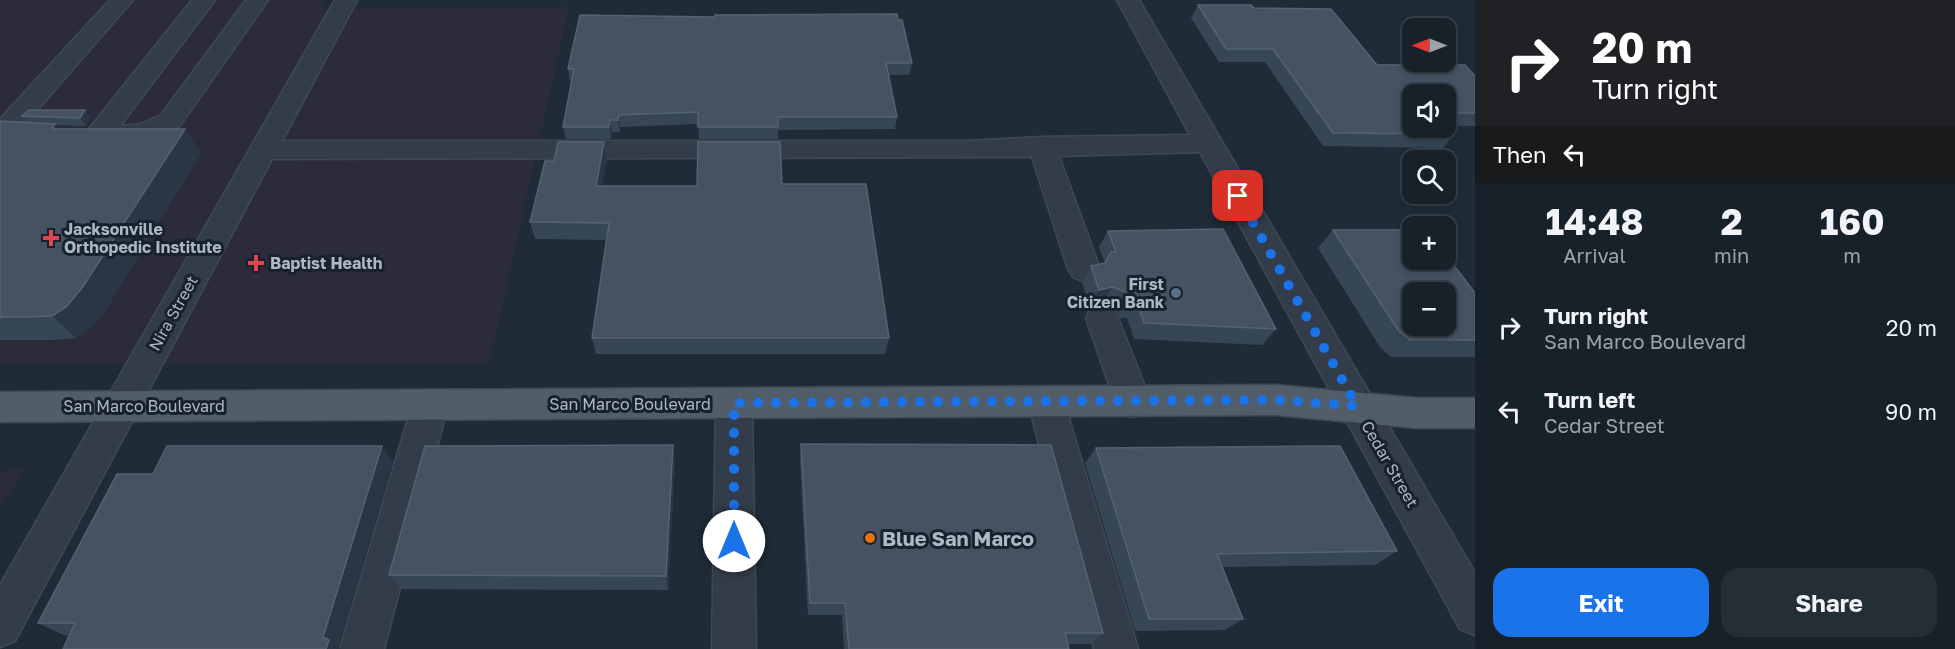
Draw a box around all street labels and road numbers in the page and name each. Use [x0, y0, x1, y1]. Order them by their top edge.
street label: Nira Street [144, 272, 202, 354]
street label: San Marco Boulevard [549, 394, 711, 414]
street label: San Marco Boulevard [63, 396, 225, 416]
street label: Cedar Street [1357, 417, 1423, 511]

